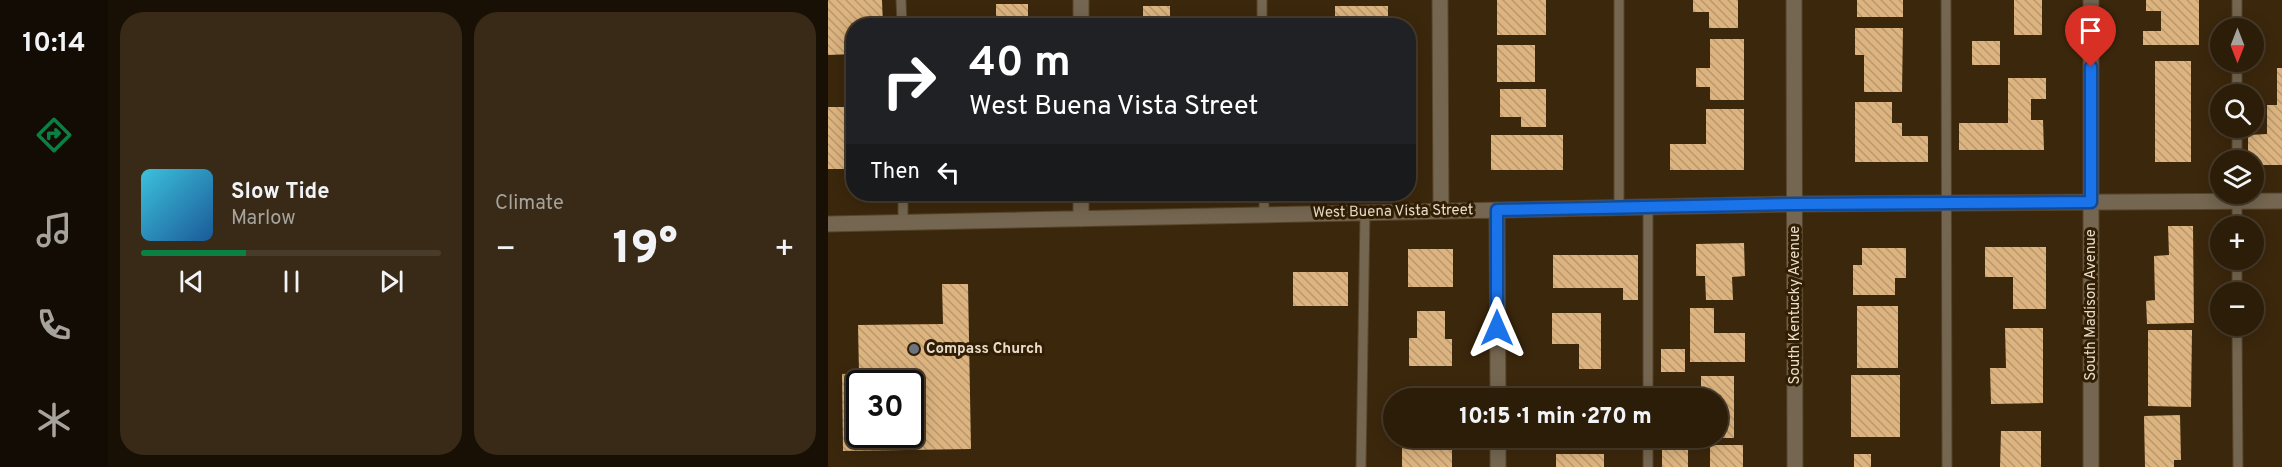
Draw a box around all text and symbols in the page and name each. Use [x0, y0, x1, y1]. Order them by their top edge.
pin [2065, 5, 2116, 67]
icon: arrive [2074, 14, 2107, 47]
north arrow [2210, 18, 2264, 72]
map controls [2210, 18, 2264, 336]
text: 10:14 [22, 27, 86, 61]
text: 40 m [969, 38, 1071, 91]
icon: right [870, 42, 948, 120]
button: search [2210, 84, 2264, 138]
text: West Buena Vista Street [969, 90, 1258, 124]
icon: directions [33, 114, 75, 156]
button: layers [2210, 150, 2264, 204]
icon: left [932, 156, 965, 189]
text: Then [870, 159, 920, 186]
text: Slow Tide [231, 179, 330, 206]
text: Climate [495, 191, 564, 217]
street label: West Buena Vista Street [1312, 201, 1474, 223]
text: Marlow [231, 206, 295, 232]
icon: music [33, 209, 75, 251]
button: + [2210, 216, 2264, 270]
text: 19° [612, 222, 678, 279]
street label: South Kentucky Avenue [1786, 226, 1805, 384]
street label: South Madison Avenue [2082, 229, 2101, 381]
text: − [495, 230, 516, 272]
text: + [774, 230, 795, 272]
icon: previous [175, 265, 208, 298]
icon: pause [275, 265, 308, 298]
icon: next [375, 265, 408, 298]
button: − [2210, 282, 2264, 336]
position arrow [1465, 296, 1529, 360]
icon: phone [33, 304, 75, 346]
place label: Compass Church [926, 340, 1043, 359]
marker: Compass Church [907, 342, 921, 356]
speed limit sign: 30 [846, 370, 924, 448]
icon: climate [33, 399, 75, 441]
text: 10:15 · 1 min · 270 m [1459, 404, 1652, 431]

